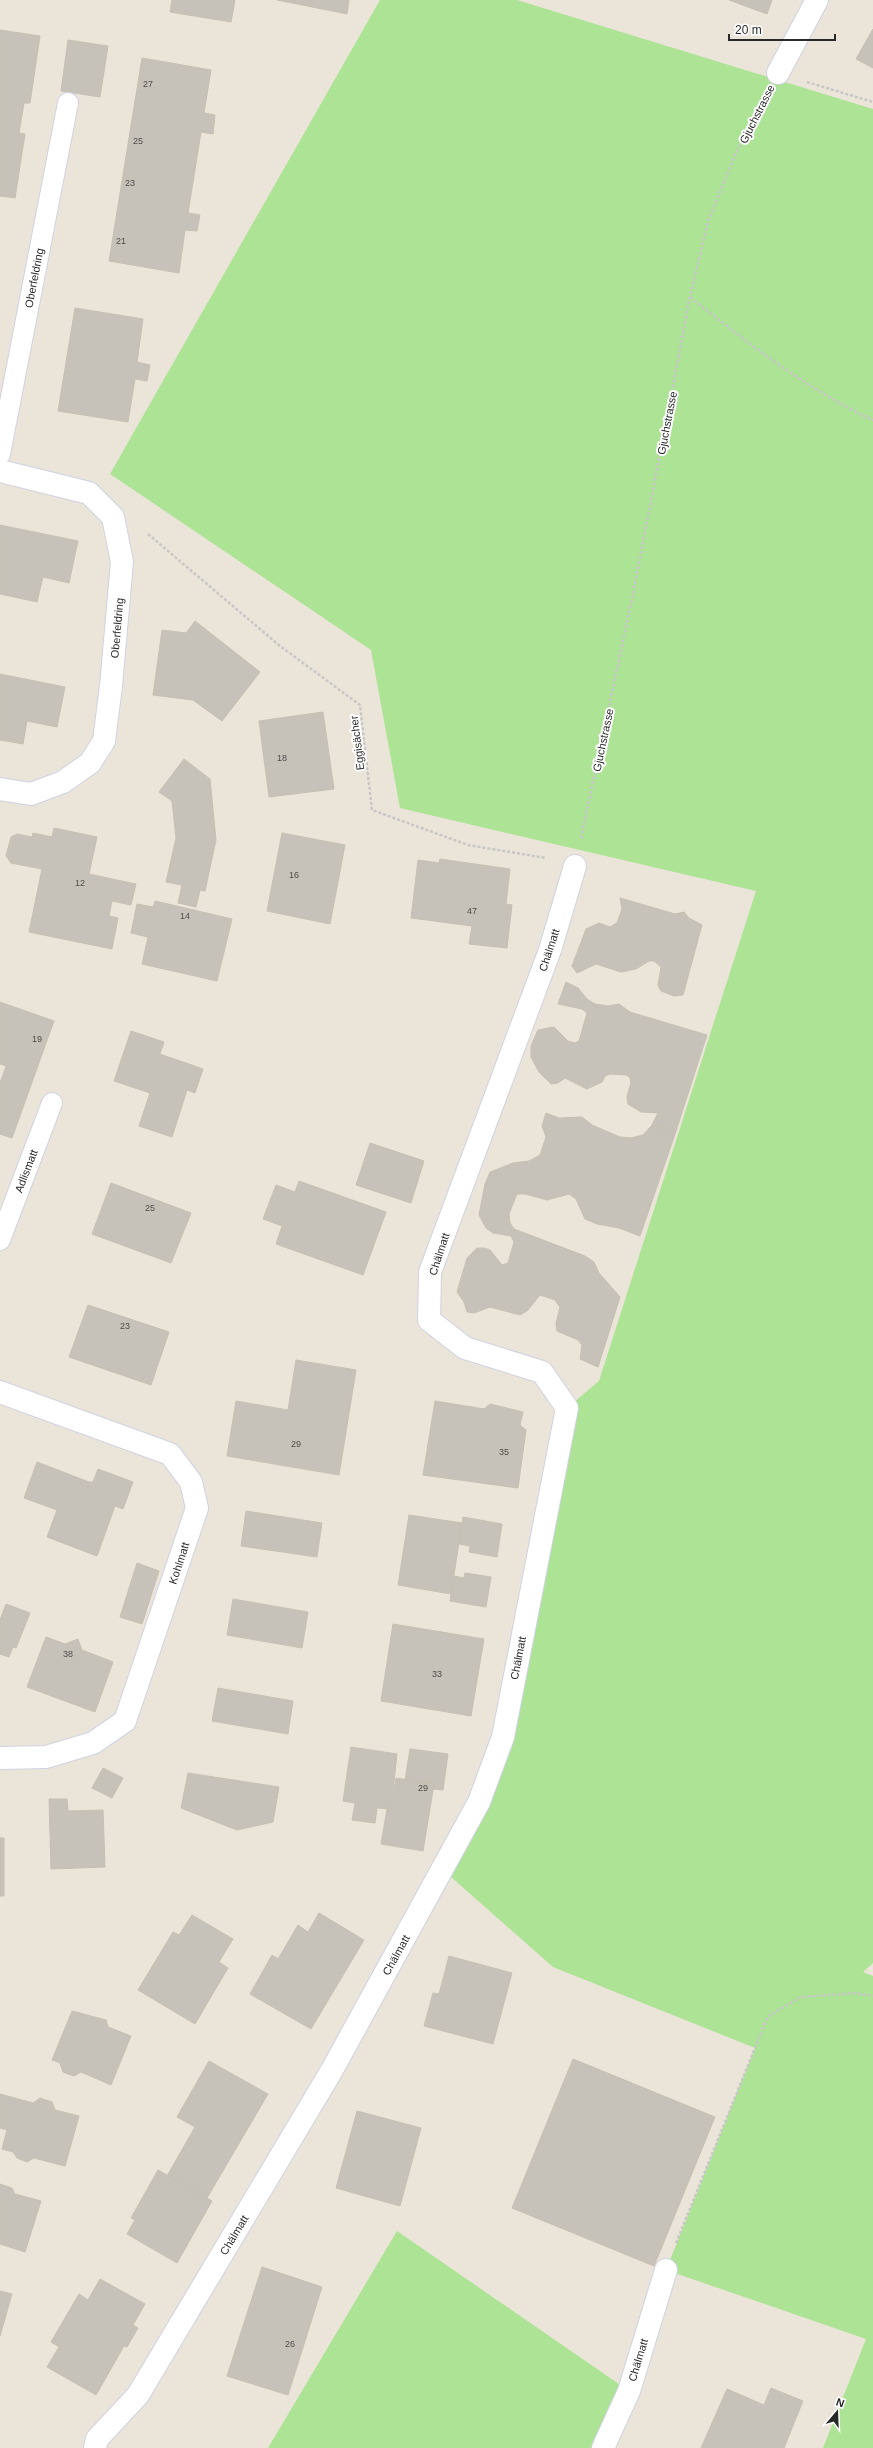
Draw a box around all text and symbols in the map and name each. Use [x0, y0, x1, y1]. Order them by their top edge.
scale bar [729, 16, 835, 42]
text: 20 m [735, 23, 762, 37]
house number: 27 [143, 79, 153, 89]
street label: Gjuchstrasse [737, 83, 777, 145]
house number: 25 [133, 136, 143, 146]
house number: 23 [125, 178, 135, 188]
house number: 21 [116, 236, 126, 246]
street label: Oberfeldring [22, 247, 46, 309]
street label: Gjuchstrasse [655, 390, 679, 456]
street label: Oberfeldring [108, 597, 126, 659]
street label: Gjuchstrasse [590, 707, 616, 773]
street label: Eggisächer [348, 715, 366, 771]
house number: 18 [277, 753, 287, 763]
house number: 16 [289, 870, 299, 880]
house number: 12 [75, 878, 85, 888]
house number: 47 [467, 906, 477, 916]
house number: 14 [180, 911, 190, 921]
street label: Chälmatt [536, 927, 562, 973]
house number: 19 [32, 1034, 42, 1044]
street label: Adlismatt [12, 1148, 40, 1194]
house number: 25 [145, 1203, 155, 1213]
street label: Chälmatt [426, 1231, 452, 1277]
house number: 23 [120, 1321, 130, 1331]
house number: 29 [291, 1439, 301, 1449]
house number: 35 [499, 1447, 509, 1457]
street label: Kohlmatt [167, 1540, 191, 1586]
street label: Chälmatt [508, 1635, 528, 1681]
house number: 38 [63, 1649, 73, 1659]
house number: 33 [432, 1669, 442, 1679]
house number: 29 [418, 1783, 428, 1793]
street label: Chälmatt [380, 1933, 412, 1977]
street label: Chälmatt [218, 2213, 250, 2257]
street label: Chälmatt [626, 2337, 650, 2383]
house number: 26 [285, 2339, 295, 2349]
north arrow [817, 2392, 857, 2432]
text: N [835, 2396, 846, 2410]

